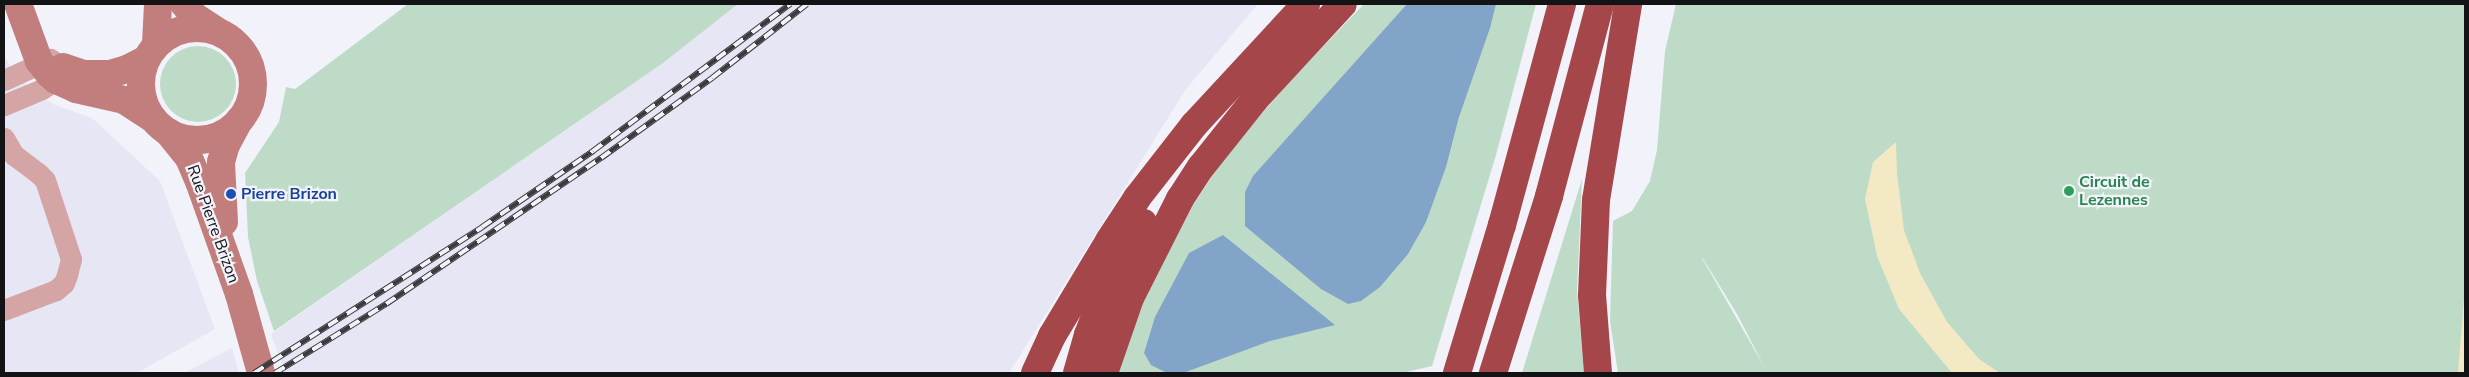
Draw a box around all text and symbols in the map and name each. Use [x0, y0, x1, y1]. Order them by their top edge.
street label: Rue Pierre Brizon [183, 162, 243, 286]
place label: Circuit de Lezennes [2079, 172, 2150, 210]
place label: Pierre Brizon [241, 184, 337, 204]
marker: Circuit de Lezennes [2063, 185, 2075, 197]
marker: Pierre Brizon [225, 188, 237, 200]

